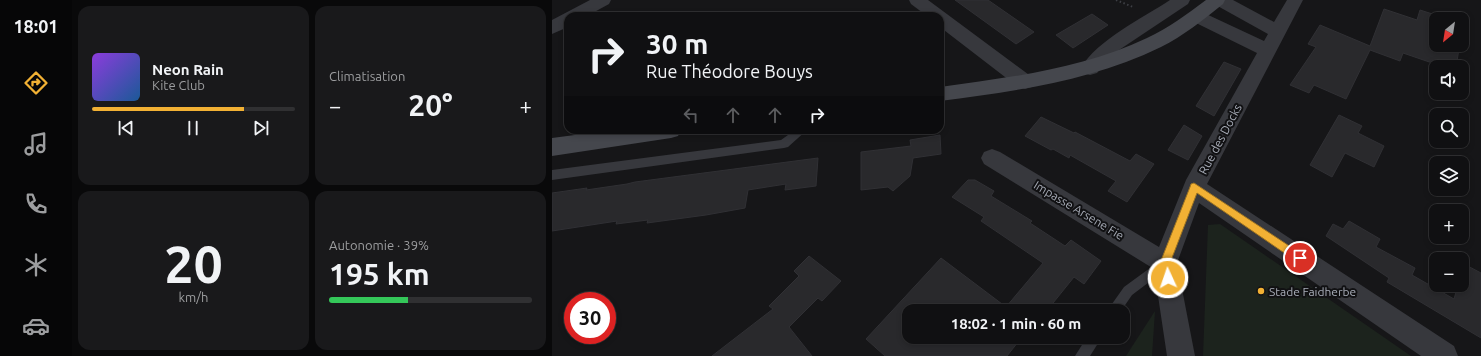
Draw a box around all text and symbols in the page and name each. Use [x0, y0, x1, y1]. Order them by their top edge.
north arrow [1429, 12, 1469, 52]
map controls [1429, 12, 1469, 292]
text: 18:01 [13, 16, 59, 36]
icon: right [580, 28, 632, 80]
text: 30 m [646, 28, 708, 59]
button: sound [1429, 60, 1469, 100]
text: Neon Rain [152, 61, 224, 78]
text: Rue Théodore Bouys [646, 61, 813, 81]
icon: directions [22, 69, 50, 97]
text: Climatisation [329, 69, 405, 83]
text: Kite Club [152, 78, 205, 92]
text: 20° [408, 88, 453, 122]
text: − [329, 93, 341, 118]
text: + [520, 93, 532, 118]
street label: Rue des Docks [1196, 102, 1244, 176]
icon: left [680, 104, 702, 126]
icon: ahead [722, 104, 744, 126]
icon: ahead [764, 104, 786, 126]
icon: right [806, 104, 828, 126]
button: search [1429, 108, 1469, 148]
icon: previous [115, 117, 137, 139]
icon: pause [182, 117, 204, 139]
icon: next [250, 117, 272, 139]
icon: music [22, 130, 50, 158]
button: layers [1429, 156, 1469, 196]
street label: Impasse Arsene Fie [1032, 178, 1126, 242]
icon: phone [22, 190, 50, 218]
button: + [1429, 204, 1469, 244]
text: 20 [164, 235, 223, 293]
text: Autonomie · 39% [329, 238, 429, 252]
pin [1283, 241, 1317, 275]
icon: arrive [1289, 247, 1311, 269]
icon: climate [22, 251, 50, 279]
button: − [1429, 252, 1469, 292]
text: 195 km [329, 257, 430, 291]
position arrow [1147, 257, 1189, 299]
place label: Stade Faidherbe [1269, 285, 1356, 298]
marker: Stade Faidherbe [1256, 286, 1266, 296]
text: km/h [178, 290, 209, 304]
speed limit sign: 30 [564, 292, 616, 344]
icon: car [22, 312, 50, 340]
text: 18:02 · 1 min · 60 m [951, 315, 1081, 332]

